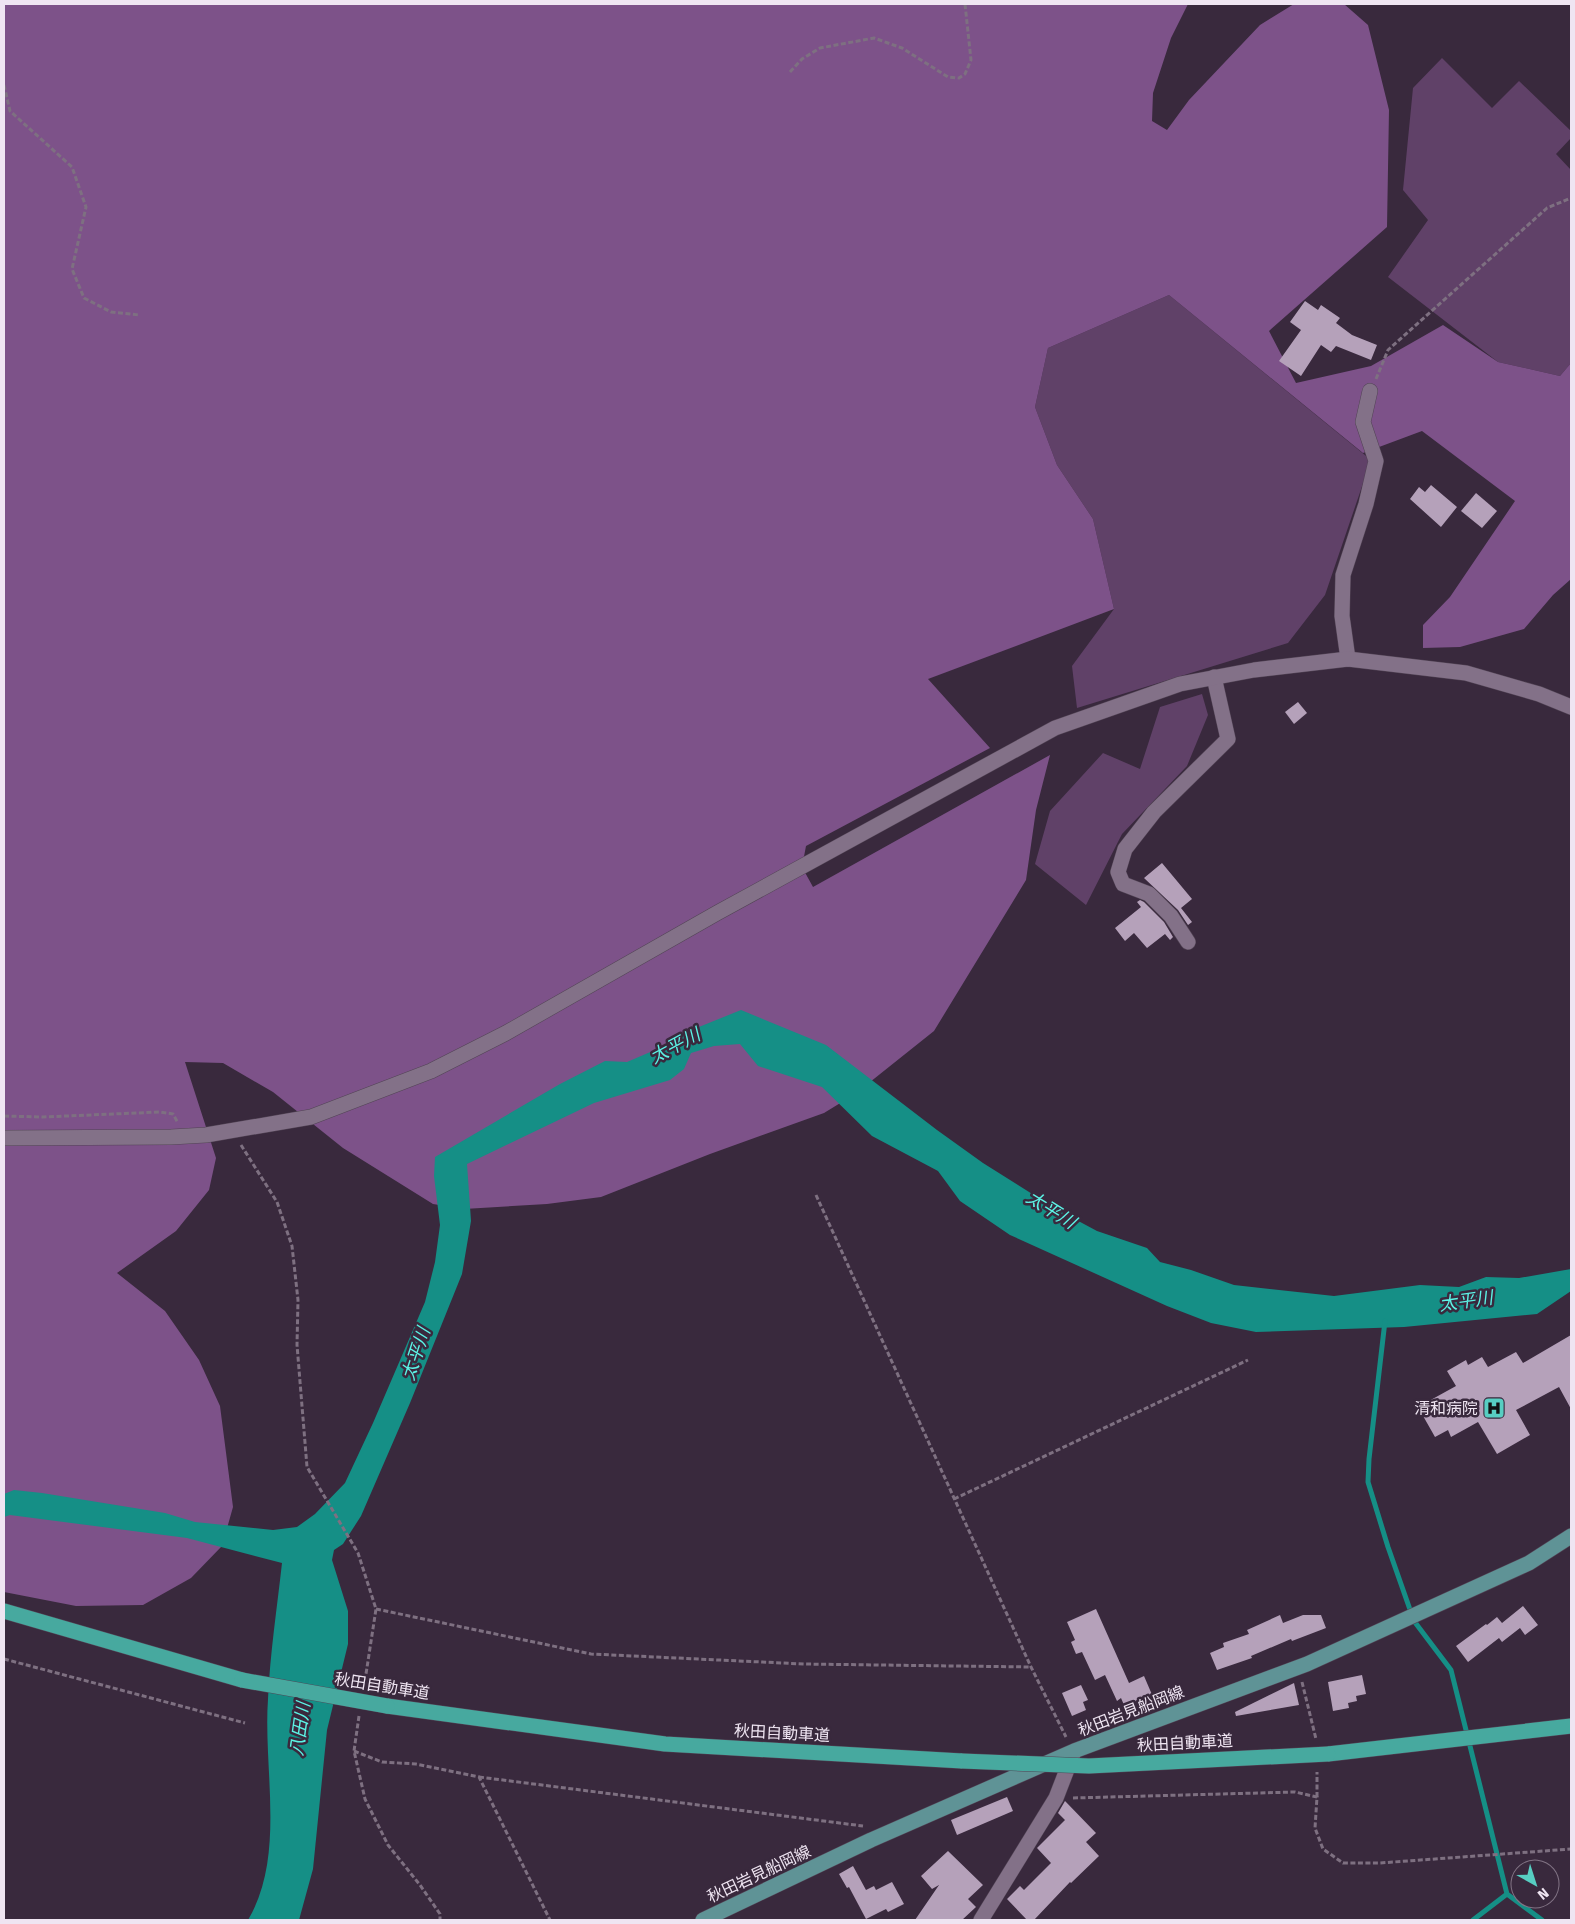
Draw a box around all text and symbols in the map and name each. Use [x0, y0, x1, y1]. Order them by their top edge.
water label: 太平川 [646, 1023, 706, 1068]
water label: 太平川 [1022, 1186, 1081, 1235]
water label: 太平川 [1438, 1286, 1496, 1316]
water label: 太平川 [397, 1323, 435, 1383]
hospital icon: 清和病院 [1482, 1396, 1506, 1420]
place label: 清和病院 [1414, 1399, 1478, 1418]
street label: 秋田自動車道 [333, 1669, 431, 1703]
street label: 秋田岩見船岡線 [1075, 1682, 1187, 1740]
water label: 八田川 [285, 1699, 315, 1757]
street label: 秋田自動車道 [734, 1721, 830, 1745]
street label: 秋田自動車道 [1137, 1731, 1233, 1755]
street label: 秋田岩見船岡線 [704, 1842, 814, 1906]
north arrow [1510, 1859, 1560, 1909]
text: N [1534, 1884, 1552, 1903]

